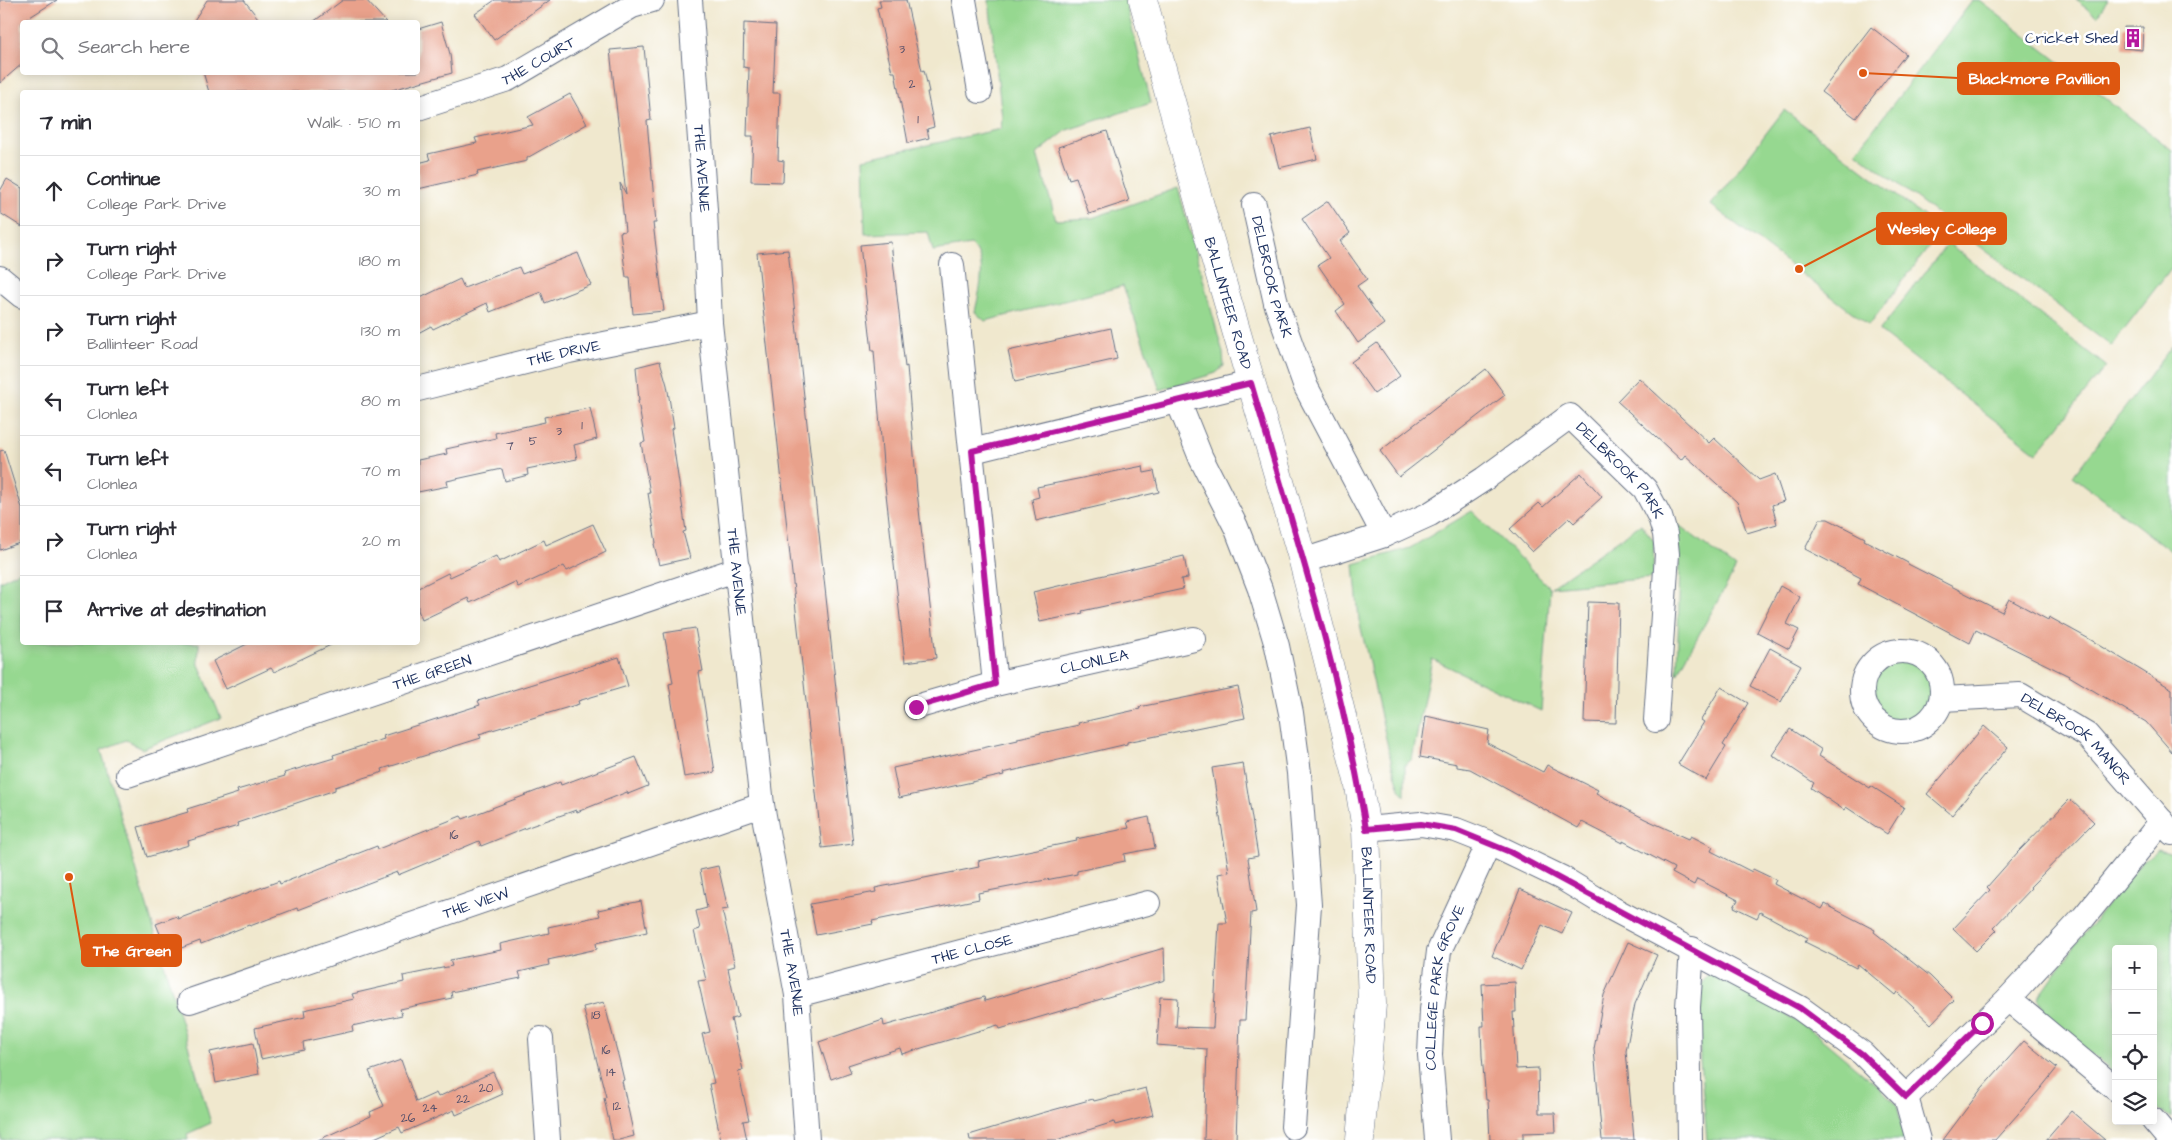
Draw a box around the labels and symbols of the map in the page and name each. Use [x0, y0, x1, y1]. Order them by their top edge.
building icon: Cricket Shed [2122, 27, 2144, 49]
place label: Cricket Shed [2025, 28, 2118, 49]
street label: THE COURT [499, 31, 580, 91]
house number: 3 [899, 41, 905, 58]
callout: Blackmore Pavillion [1958, 63, 2119, 94]
text: Blackmore Pavillion [1969, 68, 2109, 90]
house number: 2 [909, 76, 916, 93]
house number: 1 [917, 111, 919, 128]
street label: THE AVENUE [688, 124, 716, 213]
callout: Wesley College [1877, 213, 2006, 244]
street label: DELBROOK PARK [1246, 214, 1298, 340]
text: Wesley College [1886, 218, 1997, 242]
street label: BALLINTEER ROAD [1199, 235, 1257, 372]
street label: THE DRIVE [525, 335, 602, 372]
house number: 1 [581, 417, 583, 434]
street label: DELBROOK PARK [1571, 417, 1669, 522]
house number: 3 [556, 423, 562, 440]
house number: 5 [529, 433, 538, 450]
house number: 7 [506, 438, 514, 455]
street label: THE AVENUE [722, 527, 752, 617]
street label: CLONLEA [1058, 644, 1131, 679]
street label: THE GREEN [390, 649, 474, 695]
street label: DELBROOK MANOR [2017, 688, 2136, 789]
route end [905, 696, 928, 719]
house number: 16 [449, 827, 459, 844]
street label: BALLINTEER ROAD [1356, 846, 1382, 984]
street label: THE VIEW [440, 882, 511, 924]
street label: COLLEGE PARK GROVE [1419, 901, 1470, 1071]
street label: THE AVENUE [775, 928, 809, 1017]
street label: THE CLOSE [929, 928, 1015, 970]
callout: The Green [82, 935, 181, 966]
text: The Green [92, 940, 171, 962]
house number: 18 [591, 1007, 601, 1024]
route start [1971, 1012, 1994, 1035]
house number: 16 [601, 1042, 611, 1059]
house number: 14 [606, 1064, 616, 1081]
house number: 20 [479, 1080, 494, 1097]
house number: 22 [456, 1091, 470, 1108]
house number: 12 [613, 1098, 621, 1115]
house number: 24 [422, 1100, 438, 1117]
house number: 26 [401, 1110, 416, 1127]

